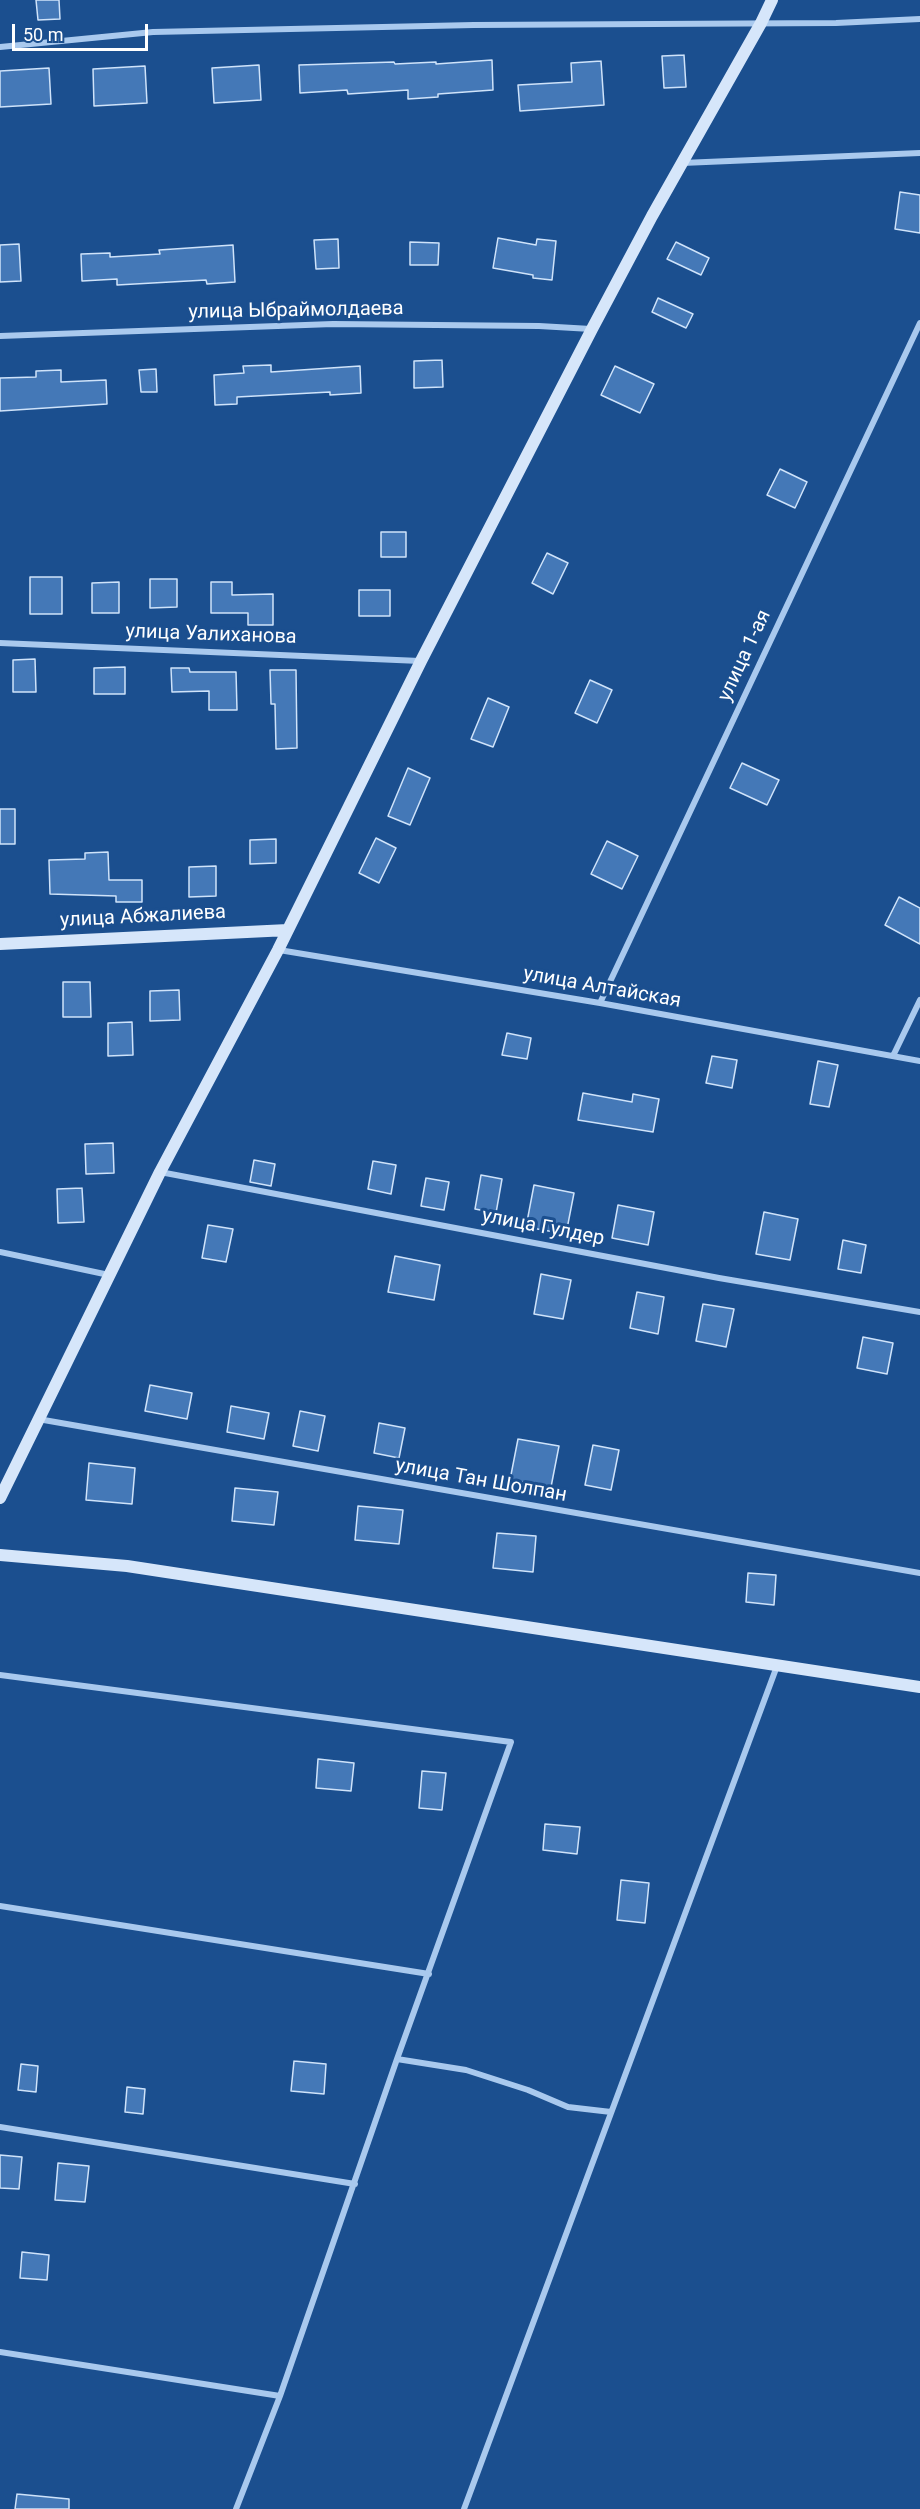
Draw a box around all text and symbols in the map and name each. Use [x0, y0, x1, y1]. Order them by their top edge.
scale bar [15, 12, 152, 50]
text: 50 m [23, 24, 63, 45]
street label: улица Ыбраймолдаева [188, 297, 404, 325]
street label: улица 1-ая [713, 606, 777, 706]
street label: улица Уалиханова [125, 620, 297, 650]
street label: улица Абжалиева [59, 901, 227, 933]
street label: улица Алтайская [521, 962, 683, 1014]
street label: улица Гулдер [480, 1204, 606, 1252]
street label: улица Тан Шолпан [393, 1454, 569, 1508]

